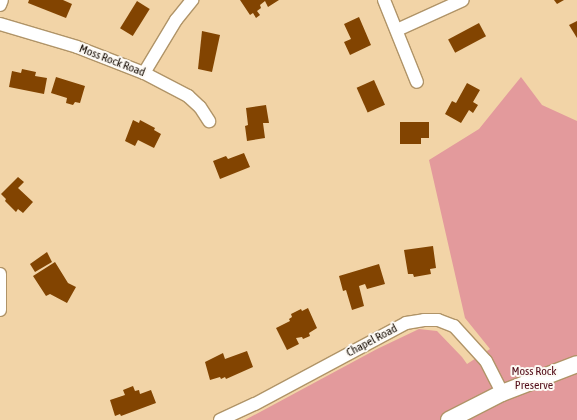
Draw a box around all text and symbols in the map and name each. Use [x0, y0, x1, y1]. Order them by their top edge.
street label: Moss Rock Road [77, 42, 147, 80]
street label: Chapel Road [344, 322, 400, 360]
park label: Moss Rock Preserve [511, 365, 557, 393]

